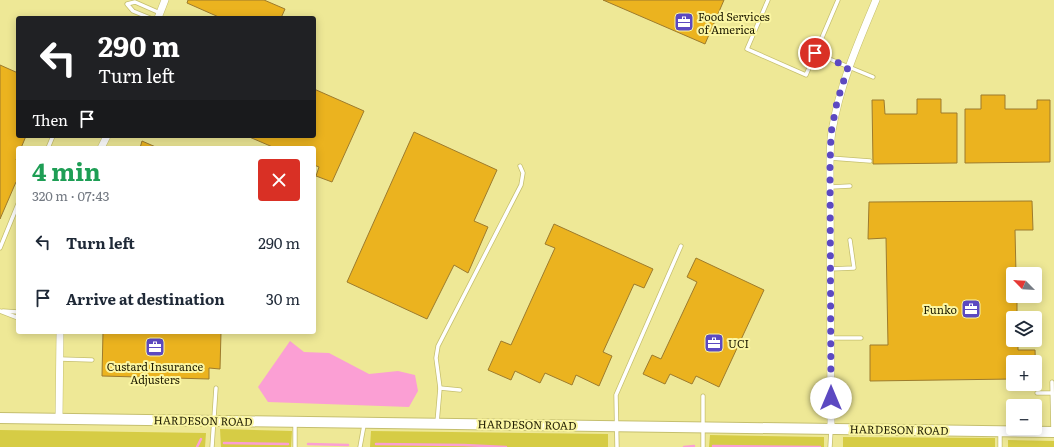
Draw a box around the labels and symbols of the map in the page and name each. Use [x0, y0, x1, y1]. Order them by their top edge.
place label: Food Services of America [698, 8, 770, 37]
office icon: Food Services of America [673, 11, 695, 33]
pin [798, 36, 832, 70]
north arrow [1006, 267, 1042, 303]
office icon: Funko [960, 298, 982, 320]
place label: Funko [923, 301, 957, 317]
office icon: UCI [703, 332, 725, 354]
place label: UCI [728, 335, 749, 351]
office icon: Custard Insurance Adjusters [144, 336, 166, 358]
place label: Custard Insurance Adjusters [107, 358, 204, 387]
position arrow [810, 377, 852, 419]
street label: HARDESON ROAD [153, 411, 253, 429]
street label: HARDESON ROAD [477, 415, 577, 433]
street label: HARDESON ROAD [849, 420, 949, 438]

